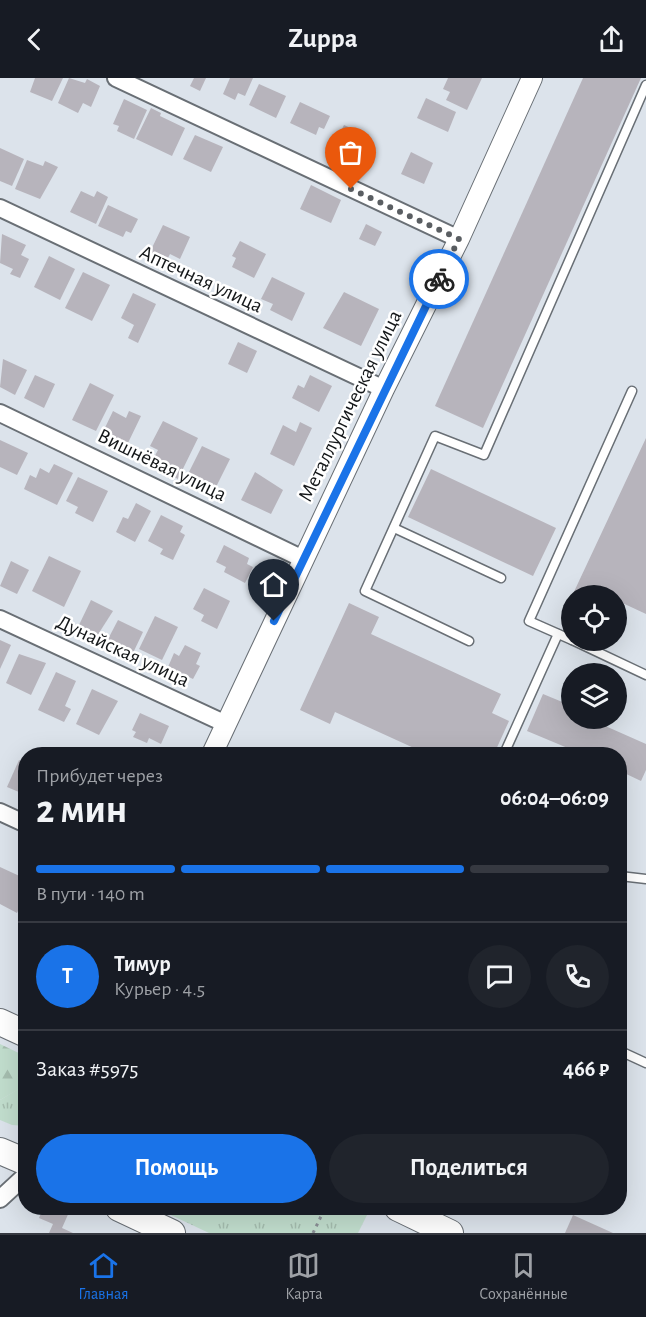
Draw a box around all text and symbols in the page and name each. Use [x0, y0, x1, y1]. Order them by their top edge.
icon: back [18, 23, 51, 56]
icon: share [595, 23, 628, 56]
text: Zuppa [288, 25, 358, 52]
pin [325, 127, 376, 189]
icon: bag [334, 136, 367, 169]
street label: Аптечная улица [136, 241, 266, 317]
courier [409, 249, 469, 309]
icon: bike [423, 263, 456, 296]
street label: Металлургическая улица [295, 307, 406, 505]
street label: Вишнёвая улица [94, 425, 230, 505]
pin [248, 559, 299, 621]
icon: home [257, 568, 290, 601]
map controls [561, 585, 627, 729]
button: locate [561, 585, 627, 651]
street label: Дунайская улица [53, 611, 193, 691]
button: layers [561, 663, 627, 729]
text: Прибудет через [36, 766, 163, 786]
text: 06:04–06:09 [500, 787, 609, 809]
text: 2 мин [36, 791, 127, 830]
text: В пути · 140 m [36, 884, 145, 904]
button: chat [468, 945, 531, 1008]
button: phone [546, 945, 609, 1008]
text: Тимур [114, 953, 171, 975]
text: Т [62, 965, 73, 987]
text: Курьер · 4.5 [114, 979, 205, 999]
text: Заказ #5975 [36, 1058, 138, 1080]
text: 466 ₽ [563, 1058, 609, 1080]
button: Помощь [36, 1134, 317, 1203]
button: Поделиться [329, 1134, 609, 1203]
tab: Главная [78, 1249, 129, 1304]
tab: Карта [285, 1249, 323, 1304]
tab: Сохранённые [479, 1249, 568, 1304]

